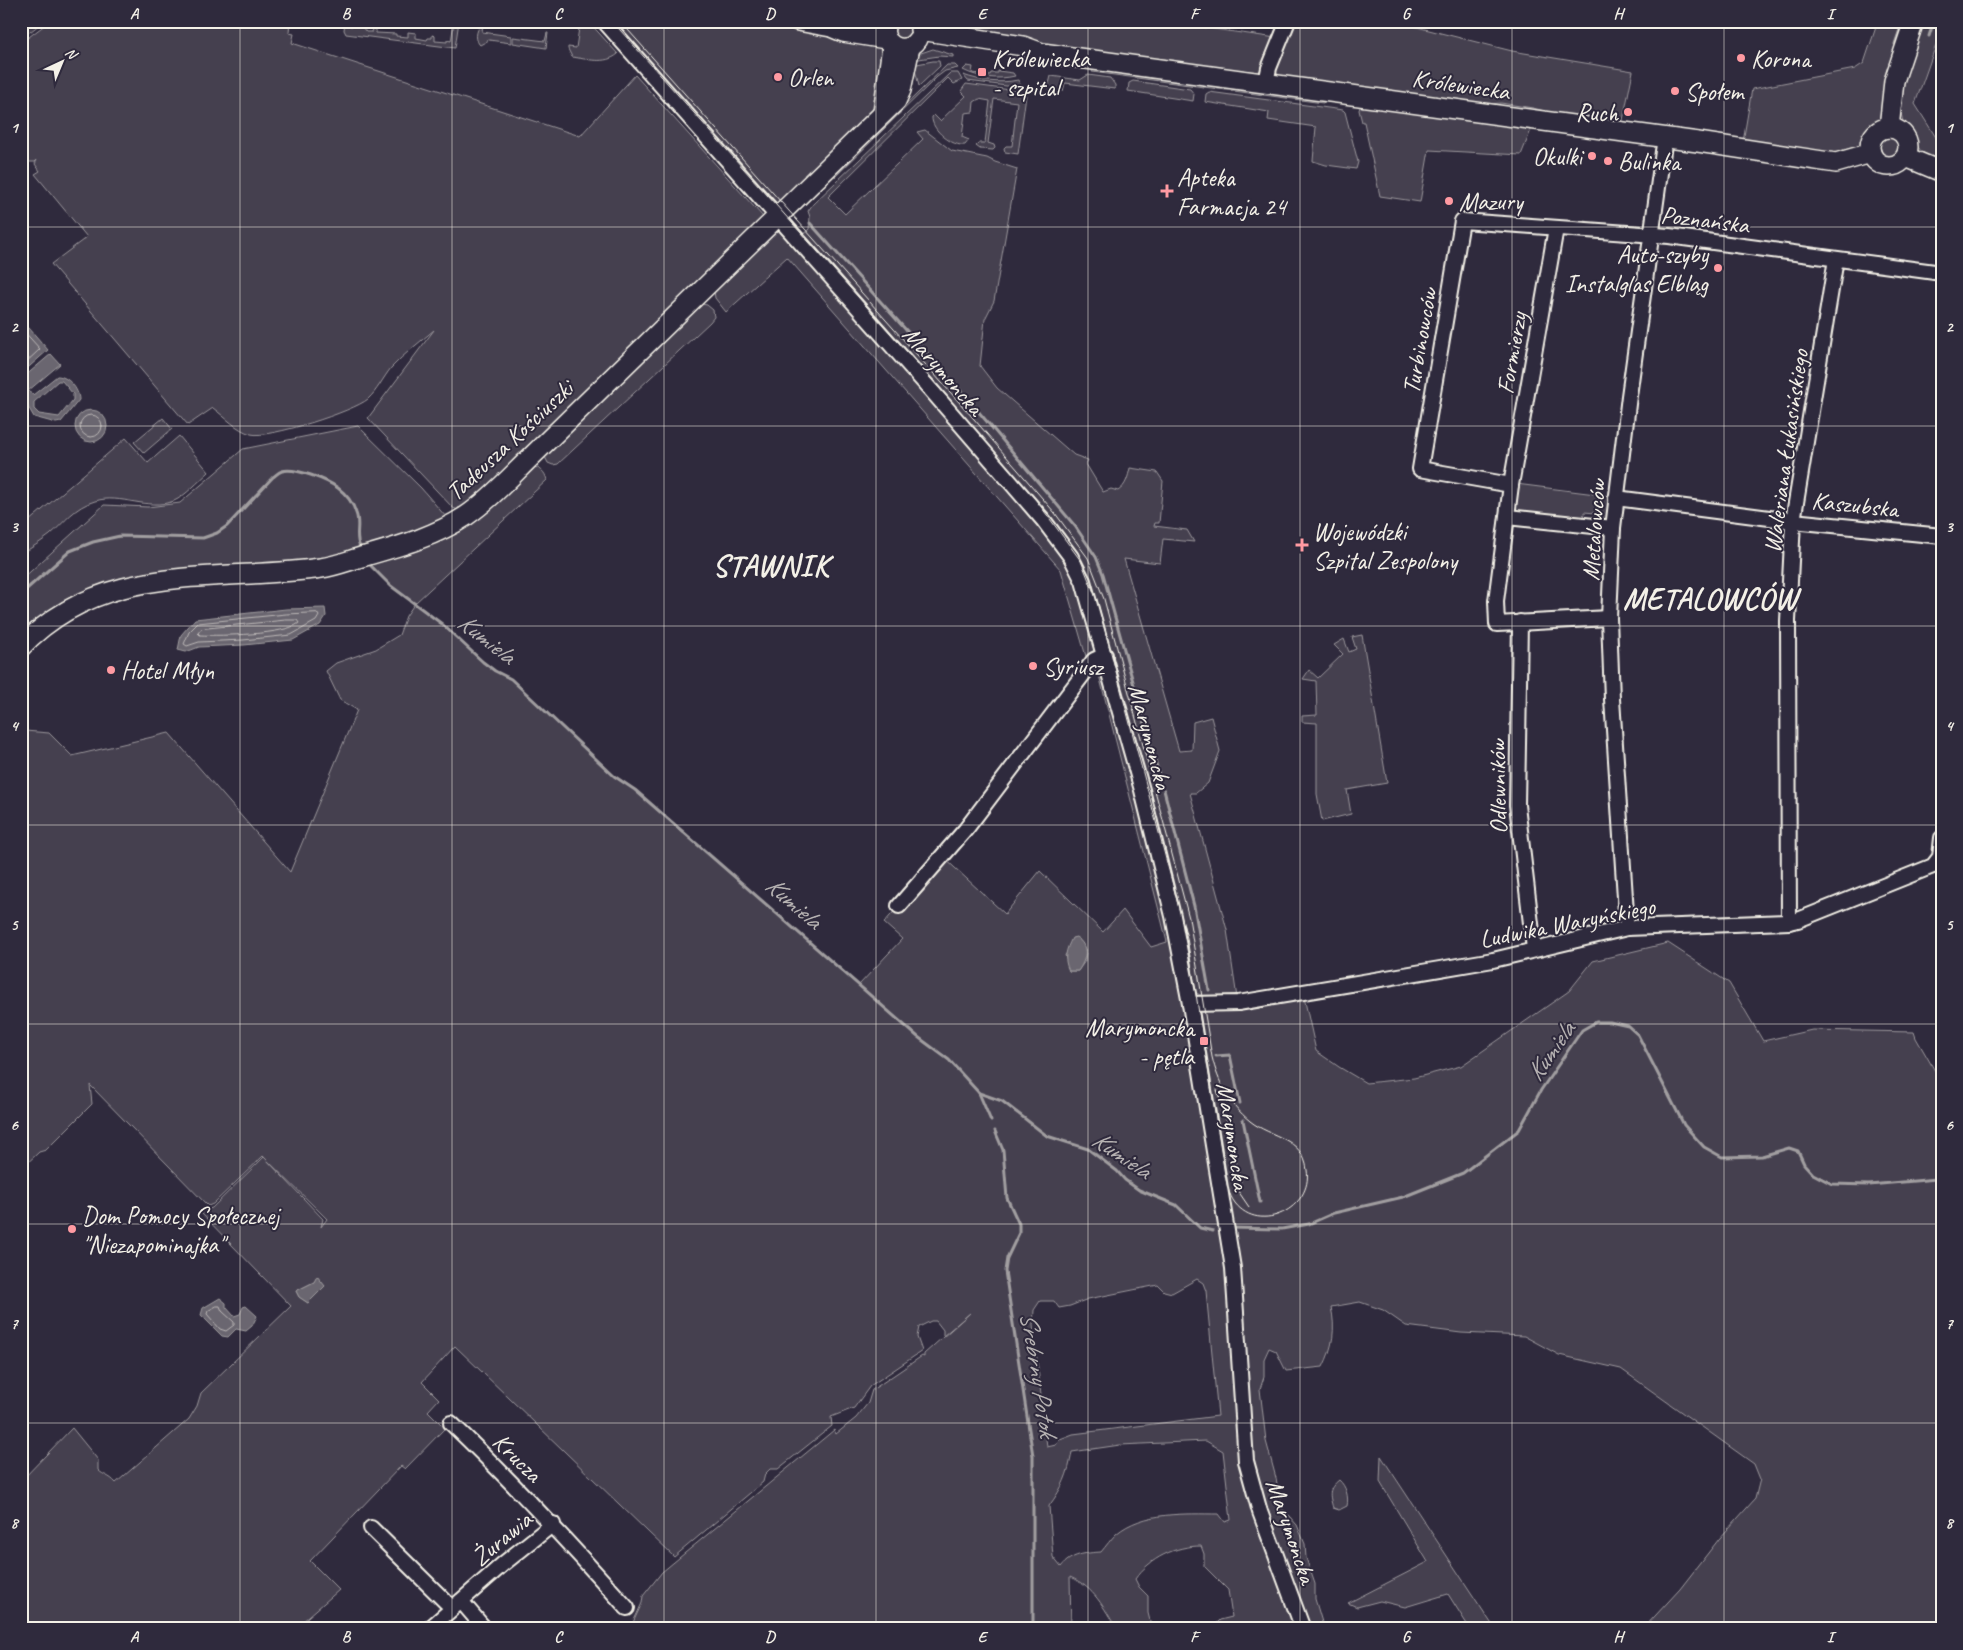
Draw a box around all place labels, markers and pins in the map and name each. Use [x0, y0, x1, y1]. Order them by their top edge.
place label: Królewiecka - szpital [992, 43, 1092, 104]
place label: Korona [1751, 43, 1813, 75]
marker: Korona [1735, 52, 1747, 64]
place label: Orlen [788, 62, 835, 94]
marker: Królewiecka - szpital [976, 66, 988, 78]
marker: Orlen [772, 71, 784, 83]
place label: Społem [1685, 76, 1745, 108]
marker: Społem [1669, 85, 1681, 97]
place label: Ruch [1576, 97, 1620, 129]
marker: Ruch [1622, 106, 1634, 118]
place label: Okulki [1533, 141, 1585, 173]
place label: Bulinka [1618, 146, 1683, 178]
marker: Okulki [1586, 150, 1598, 162]
marker: Bulinka [1602, 155, 1614, 167]
place label: Apteka Farmacja 24 [1177, 162, 1289, 223]
marker: Apteka Farmacja 24 [1161, 185, 1173, 197]
place label: Mazury [1459, 186, 1525, 218]
marker: Mazury [1443, 195, 1455, 207]
place label: Auto-szyby Instalglas Elbląg [1565, 239, 1709, 300]
marker: Auto-szyby Instalglas Elbląg [1712, 262, 1724, 274]
place label: Wojewódzki Szpital Zespolony [1313, 516, 1460, 577]
marker: Wojewódzki Szpital Zespolony [1295, 538, 1309, 552]
place label: Syriusz [1043, 651, 1106, 683]
place label: Hotel Młyn [121, 655, 215, 687]
marker: Syriusz [1027, 660, 1039, 672]
marker: Hotel Młyn [105, 664, 117, 676]
place label: Marymoncka - pętla [1085, 1012, 1197, 1073]
marker: Marymoncka - pętla [1198, 1035, 1210, 1047]
place label: Dom Pomocy Społecznej "Niezapominajka" [82, 1200, 282, 1261]
marker: Dom Pomocy Społecznej "Niezapominajka" [66, 1223, 78, 1235]

